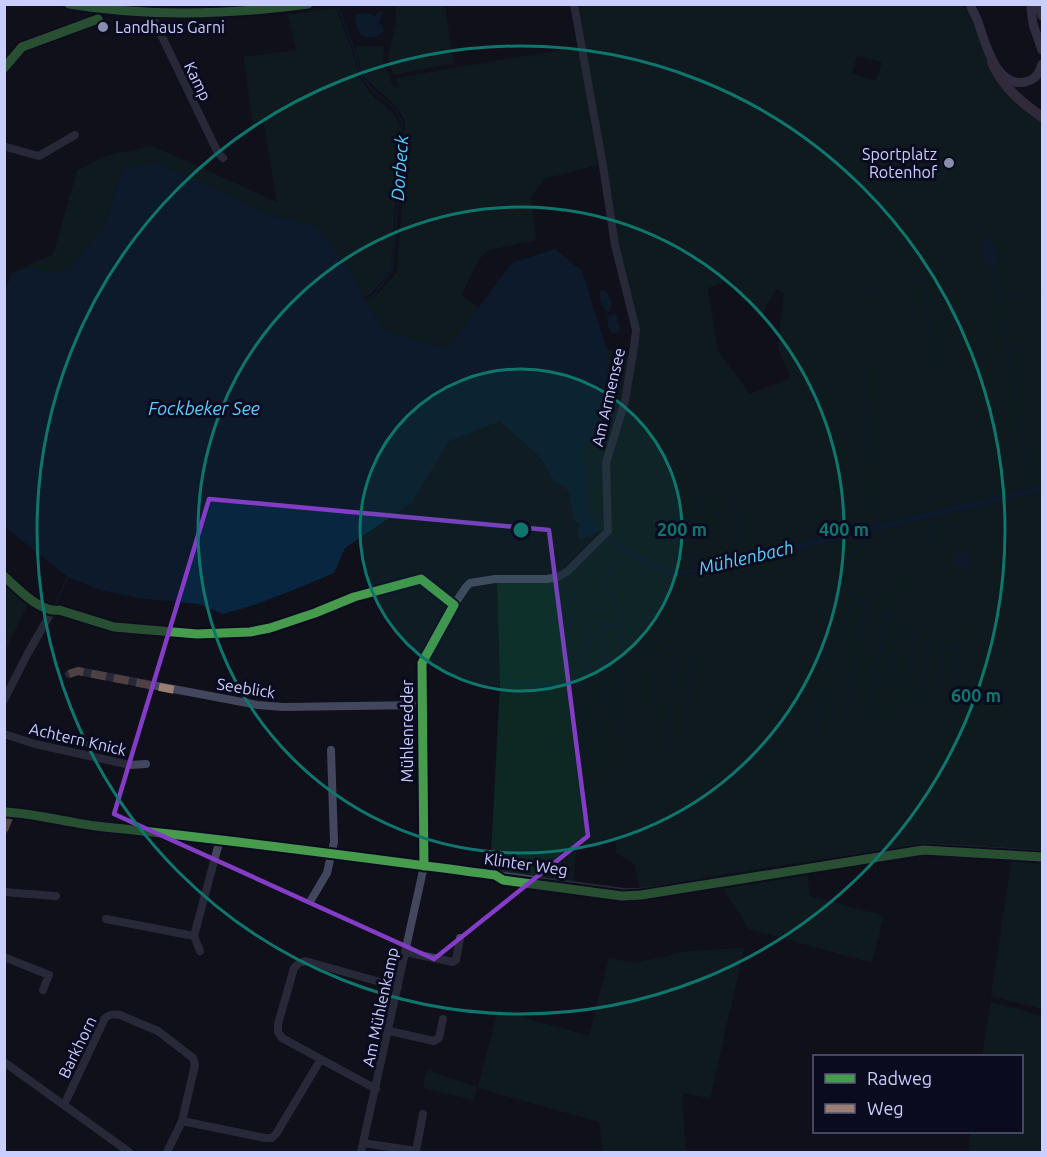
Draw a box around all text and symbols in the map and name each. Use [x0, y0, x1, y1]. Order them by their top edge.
place label: Landhaus Garni [115, 18, 225, 36]
marker: Landhaus Garni [96, 20, 110, 34]
street label: Kamp [181, 59, 215, 103]
water label: Dorbeck [387, 134, 411, 202]
place label: Sportplatz Rotenhof [862, 145, 938, 181]
marker: Sportplatz Rotenhof [942, 156, 956, 170]
street label: Am Armensee [588, 346, 628, 448]
water label: Fockbeker See [148, 398, 260, 418]
text: 200 m [657, 519, 707, 539]
text: 400 m [819, 519, 869, 539]
centre of rings [511, 520, 531, 540]
water label: Mühlenbach [697, 536, 795, 578]
street label: Seeblick [215, 674, 277, 702]
street label: Mühlenredder [398, 680, 416, 782]
text: 600 m [951, 685, 1001, 705]
street label: Achtern Knick [28, 719, 128, 759]
street label: Klinter Weg [483, 849, 569, 879]
street label: Am Mühlenkamp [359, 946, 401, 1068]
street label: Barkhorn [54, 1013, 100, 1081]
legend [813, 1055, 1023, 1133]
text: Radweg [867, 1068, 932, 1088]
text: Weg [867, 1098, 904, 1118]

